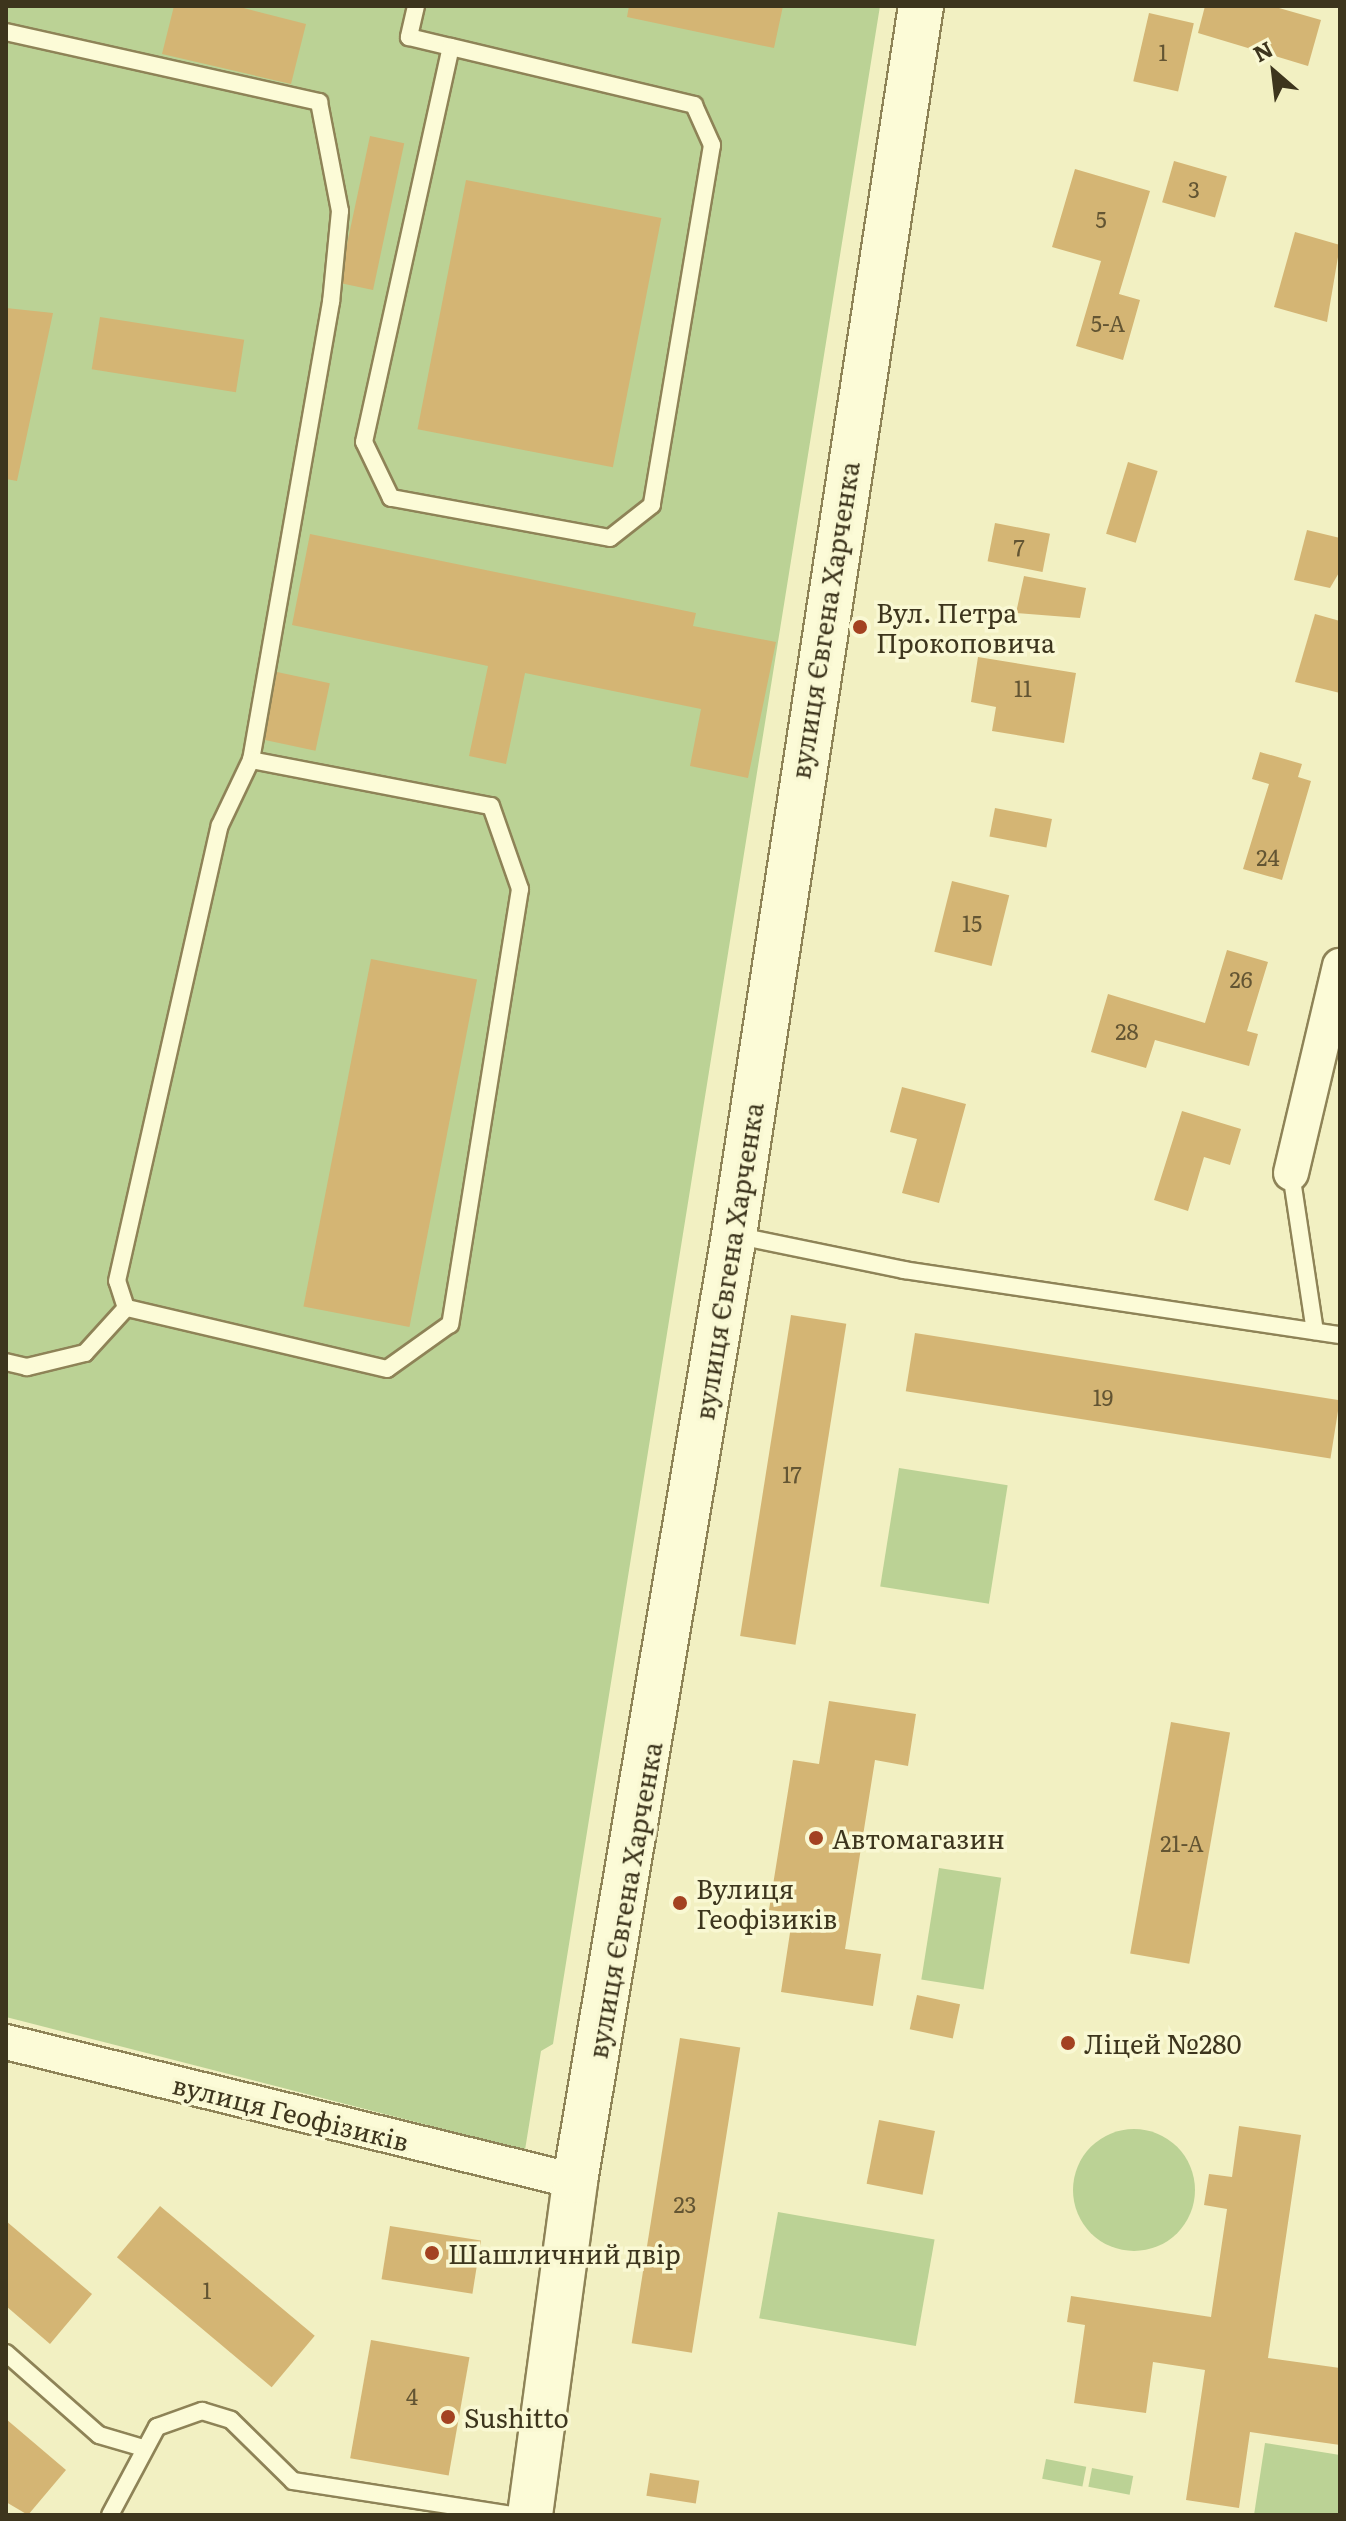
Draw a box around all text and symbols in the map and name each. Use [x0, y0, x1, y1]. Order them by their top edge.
text: N [1247, 31, 1278, 69]
north arrow [1234, 32, 1314, 112]
house number: 1 [1159, 39, 1167, 65]
house number: 3 [1188, 176, 1200, 202]
house number: 5 [1095, 206, 1107, 232]
house number: 5-А [1091, 310, 1125, 336]
street label: вулиця Євгена Харченка [783, 459, 865, 781]
house number: 7 [1013, 534, 1025, 560]
place label: Вул. Петра Прокоповича [876, 596, 1055, 658]
marker: Вул. Петра Прокоповича [851, 618, 869, 636]
house number: 11 [1014, 675, 1032, 701]
house number: 24 [1256, 844, 1280, 870]
house number: 15 [962, 910, 982, 936]
house number: 26 [1230, 966, 1252, 992]
house number: 28 [1115, 1018, 1139, 1044]
street label: вулиця Євгена Харченка [687, 1100, 769, 1422]
house number: 19 [1093, 1384, 1113, 1410]
house number: 17 [782, 1461, 802, 1487]
street label: вулиця Євгена Харченка [581, 1739, 667, 2061]
place label: Автомагазин [832, 1822, 1005, 1854]
marker: Автомагазин [807, 1829, 825, 1847]
house number: 21-А [1160, 1830, 1204, 1856]
place label: Вулиця Геофізиків [696, 1872, 837, 1934]
marker: Вулиця Геофізиків [671, 1894, 689, 1912]
place label: Ліцей №280 [1084, 2027, 1242, 2059]
marker: Ліцей №280 [1059, 2034, 1077, 2052]
street label: вулиця Геофізиків [170, 2068, 412, 2156]
house number: 23 [673, 2191, 697, 2217]
place label: Шашличний двір [448, 2237, 681, 2269]
marker: Шашличний двір [423, 2244, 441, 2262]
house number: 1 [203, 2277, 211, 2303]
house number: 4 [406, 2383, 418, 2409]
place label: Sushitto [464, 2401, 569, 2433]
marker: Sushitto [439, 2408, 457, 2426]

